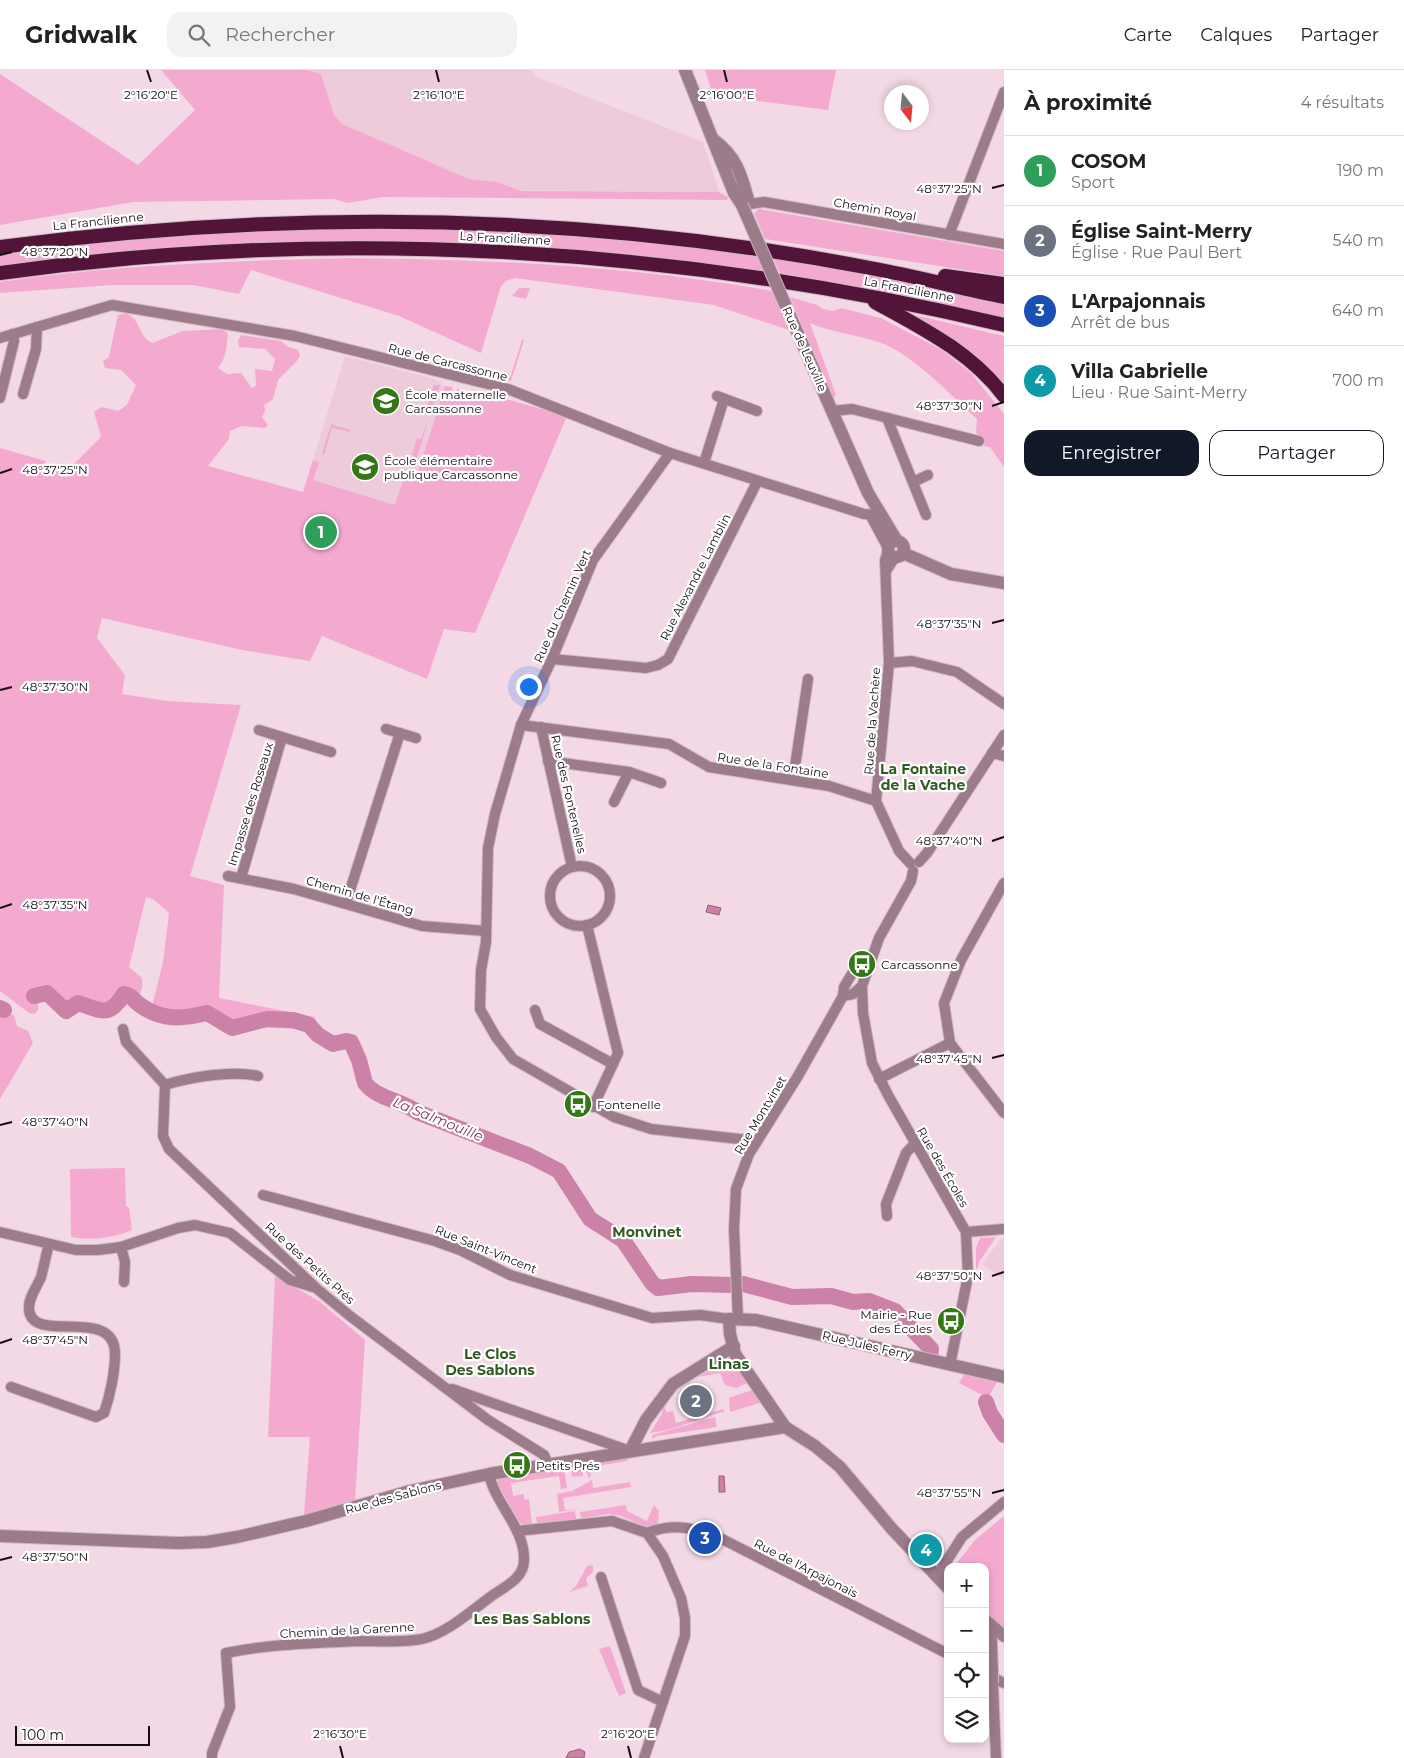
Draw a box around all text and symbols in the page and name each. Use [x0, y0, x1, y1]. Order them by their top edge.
search box [167, 12, 517, 57]
text: Gridwalk [25, 20, 137, 49]
icon: search [185, 21, 213, 49]
text: Rechercher [225, 23, 335, 46]
text: Carte [1124, 24, 1172, 46]
text: Calques [1200, 24, 1272, 46]
text: Partager [1300, 24, 1379, 46]
north arrow [884, 85, 929, 130]
text: 2°16'20"E [124, 87, 178, 102]
text: 2°16'10"E [413, 87, 465, 102]
text: 2°16'00"E [700, 87, 754, 102]
text: À proximité [1024, 90, 1152, 115]
text: 4 résultats [1301, 93, 1384, 112]
text: COSOM [1071, 150, 1147, 173]
text: 1 [1037, 161, 1043, 180]
text: 190 m [1337, 161, 1384, 180]
text: Sport [1071, 173, 1115, 192]
text: 48°37'25"N [916, 181, 982, 196]
street label: Chemin Royal [832, 194, 918, 224]
street label: La Francilienne [52, 209, 144, 233]
text: Église Saint-Merry [1071, 220, 1252, 243]
street label: La Francilienne [459, 228, 551, 248]
text: 2 [1035, 231, 1045, 250]
text: 540 m [1333, 231, 1384, 250]
text: Église · Rue Paul Bert [1071, 243, 1242, 262]
text: 48°37'20"N [22, 244, 88, 259]
street label: La Francilienne [863, 273, 955, 305]
text: L'Arpajonnais [1071, 290, 1205, 313]
text: 3 [1035, 301, 1045, 320]
text: 640 m [1332, 301, 1384, 320]
street label: Rue de Leuville [780, 304, 830, 394]
text: Arrêt de bus [1071, 313, 1169, 332]
street label: Rue de Carcassonne [387, 340, 509, 384]
text: Villa Gabrielle [1071, 360, 1208, 383]
text: 4 [1034, 371, 1046, 390]
text: 700 m [1333, 371, 1384, 390]
text: Lieu · Rue Saint-Merry [1071, 383, 1247, 402]
school or university icon: École maternelle Carcassonne [371, 386, 401, 416]
place label: École maternelle Carcassonne [405, 387, 506, 416]
text: 48°37'30"N [916, 398, 982, 413]
button: Enregistrer [1024, 430, 1199, 476]
button: Partager [1209, 430, 1384, 476]
school or university icon: École élémentaire publique Carcassonne [350, 452, 380, 482]
place label: École élémentaire publique Carcassonne [384, 453, 518, 482]
text: 48°37'25"N [22, 462, 88, 477]
street label: Rue Alexandre Lamblin [656, 511, 734, 643]
pin: 1 [305, 513, 337, 551]
street label: Rue du Chemin Vert [530, 547, 594, 665]
text: 48°37'35"N [916, 616, 982, 631]
street label: Rue de la Vachère [861, 667, 883, 775]
your location [516, 674, 542, 700]
text: 48°37'30"N [22, 679, 88, 694]
street label: Rue des Fontenelles [548, 733, 590, 855]
street label: Impasse des Roseaux [224, 740, 276, 868]
street label: Rue de la Fontaine [716, 749, 830, 781]
district label: La Fontaine de la Vache [880, 760, 966, 794]
text: 48°37'40"N [915, 833, 983, 848]
street label: Chemin de l'Étang [305, 872, 415, 918]
text: 48°37'35"N [22, 897, 88, 912]
bus stop icon: Carcassonne [847, 949, 877, 979]
place label: Carcassonne [881, 957, 958, 972]
text: 48°37'45"N [916, 1051, 982, 1066]
street label: Rue Montvinet [731, 1073, 789, 1157]
bus stop icon: Fontenelle [563, 1089, 593, 1119]
water label: La Salmouille [390, 1093, 486, 1145]
place label: Fontenelle [597, 1097, 661, 1112]
text: 48°37'40"N [21, 1114, 89, 1129]
street label: Rue des Écoles [914, 1124, 972, 1210]
street label: Rue des Petits Prés [262, 1219, 358, 1307]
street label: Rue Saint-Vincent [433, 1222, 539, 1276]
district label: Monvinet [612, 1223, 682, 1241]
text: 48°37'50"N [916, 1268, 982, 1283]
bus stop icon: Mairie - Rue des Écoles [936, 1306, 966, 1336]
place label: Mairie - Rue des Écoles [860, 1307, 932, 1336]
street label: Rue Jules Ferry [821, 1327, 914, 1363]
text: 48°37'45"N [22, 1332, 88, 1347]
district label: Le Clos Des Sablons [445, 1345, 535, 1379]
district label: Linas [708, 1354, 750, 1373]
pin: 2 [680, 1382, 712, 1420]
bus stop icon: Petits Prés [502, 1450, 532, 1480]
place label: Petits Prés [536, 1458, 600, 1473]
street label: Rue des Sablons [343, 1477, 443, 1517]
text: 48°37'55"N [916, 1485, 982, 1500]
pin: 3 [689, 1519, 721, 1557]
pin: 4 [910, 1531, 942, 1569]
street label: Rue de l'Arpajonais [752, 1535, 860, 1601]
text: 48°37'50"N [22, 1549, 88, 1564]
map controls [944, 1563, 989, 1743]
button: + [944, 1563, 989, 1608]
button: − [944, 1608, 989, 1653]
district label: Les Bas Sablons [473, 1610, 591, 1628]
street label: Chemin de la Garenne [279, 1619, 415, 1641]
button: locate [944, 1653, 989, 1698]
button: layers [944, 1698, 989, 1743]
scale bar [15, 1723, 150, 1746]
text: 100 m [22, 1726, 64, 1744]
text: 2°16'30"E [313, 1726, 367, 1741]
text: 2°16'20"E [601, 1726, 655, 1741]

